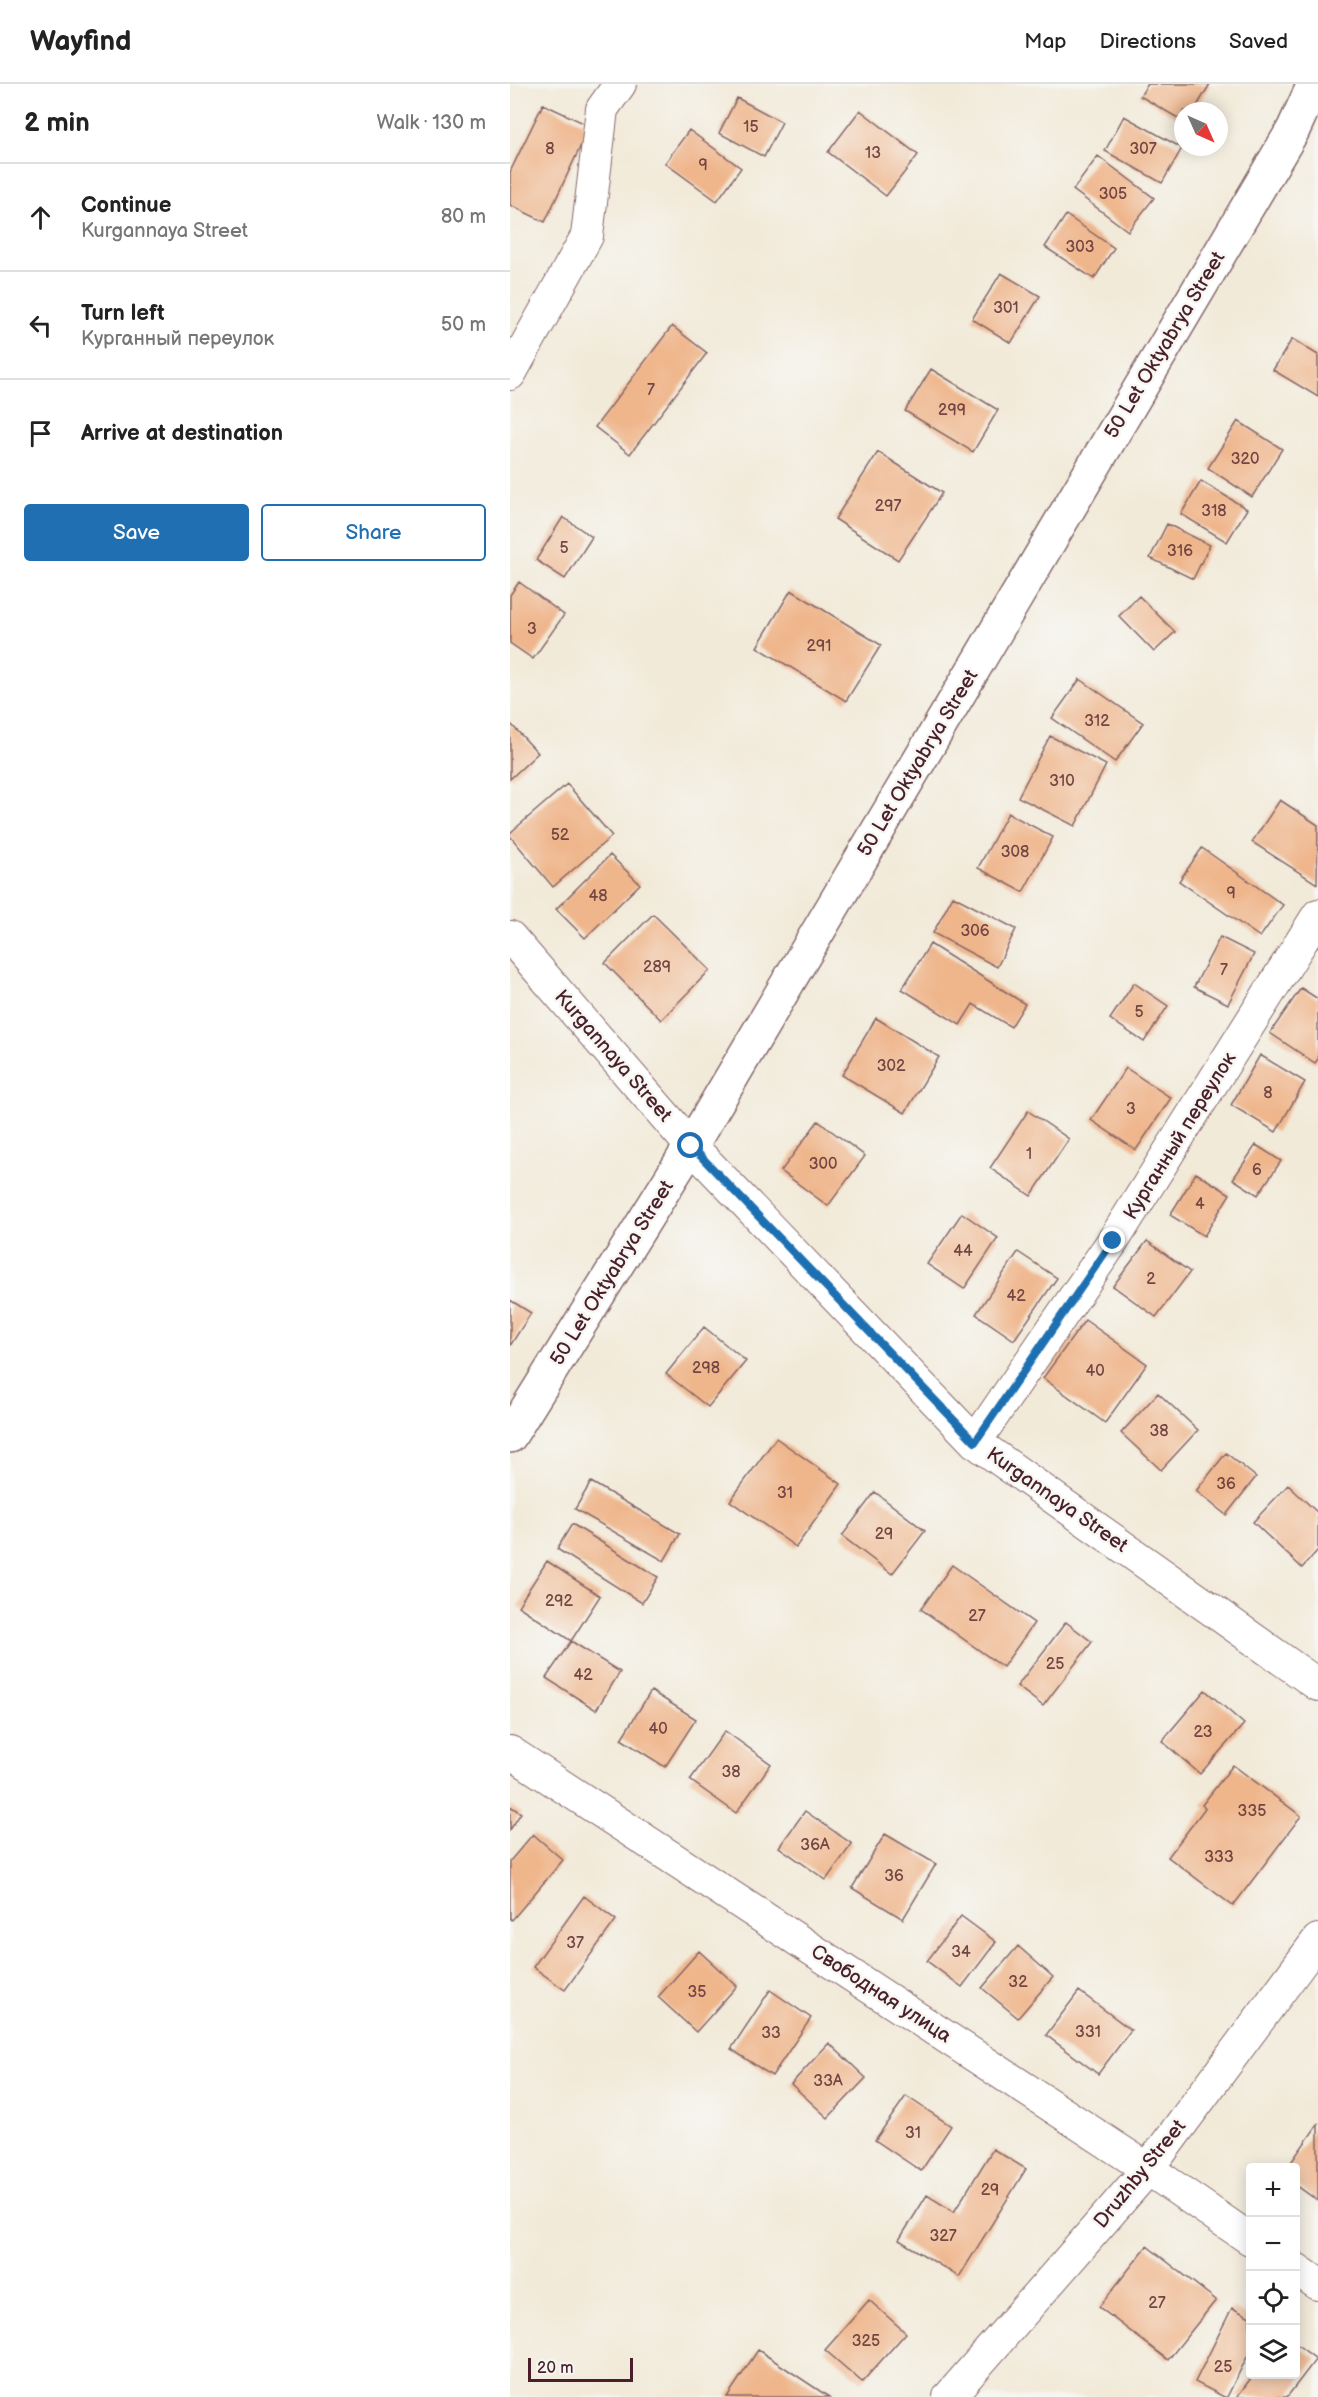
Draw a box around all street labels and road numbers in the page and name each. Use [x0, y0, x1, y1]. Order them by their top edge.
street label: 50 Let Oktyabrya Street [1100, 247, 1230, 443]
street label: 50 Let Oktyabrya Street [853, 665, 983, 861]
street label: Kurgannaya Street [549, 985, 677, 1127]
street label: Курганный переулок [1119, 1047, 1242, 1224]
street label: 50 Let Oktyabrya Street [545, 1176, 679, 1370]
street label: Kurgannaya Street [982, 1442, 1132, 1558]
street label: Свободная улица [806, 1940, 956, 2048]
street label: Druzhby Street [1089, 2115, 1191, 2233]

